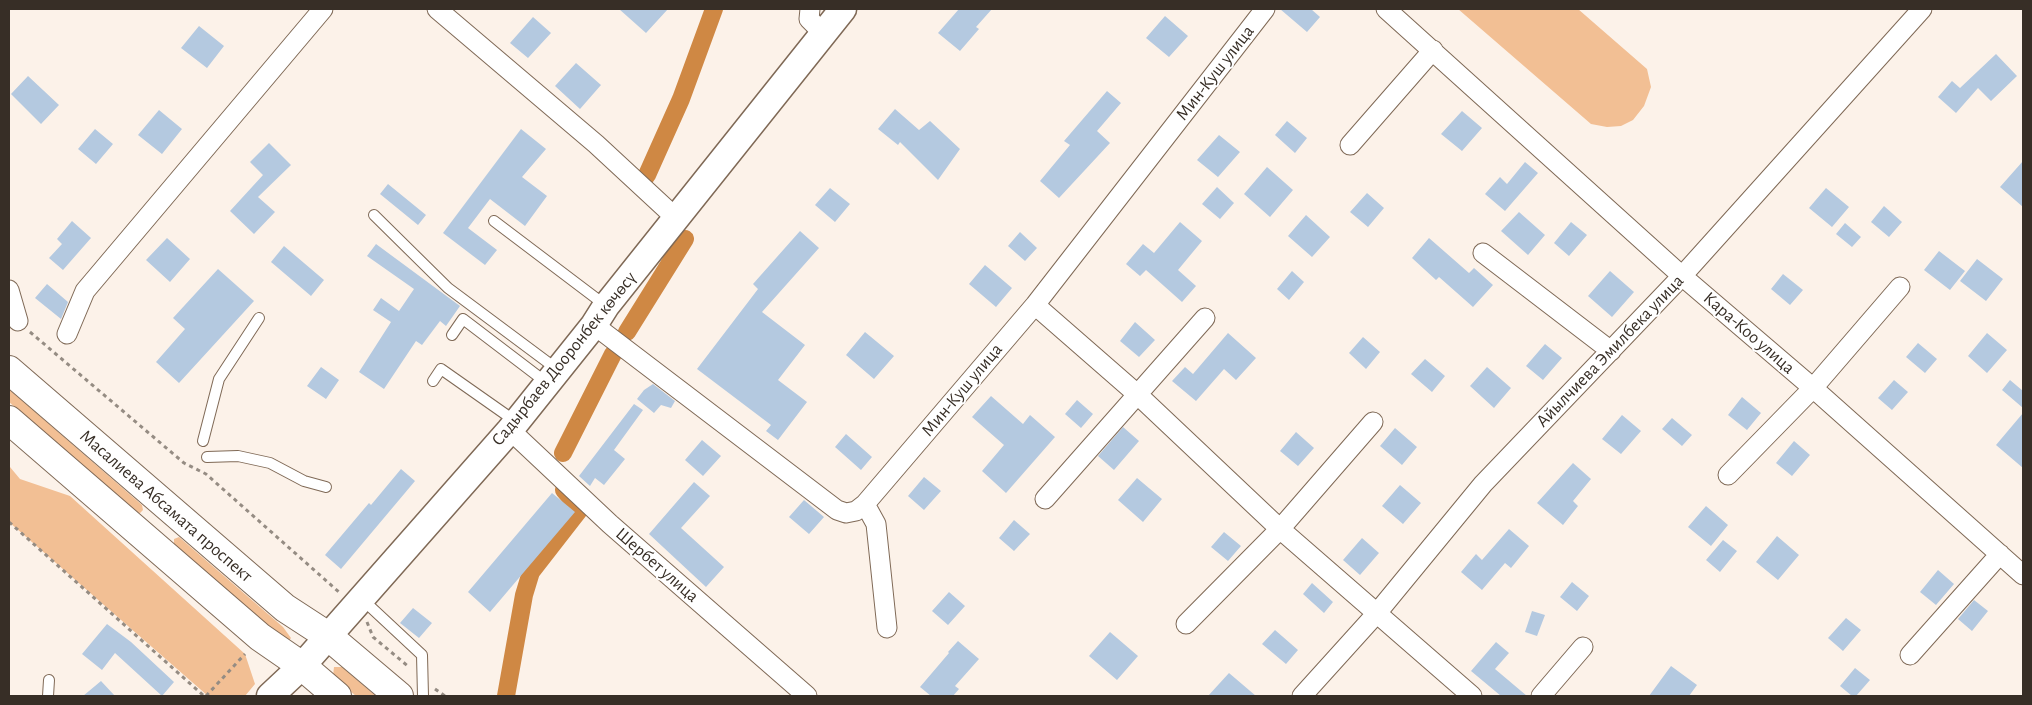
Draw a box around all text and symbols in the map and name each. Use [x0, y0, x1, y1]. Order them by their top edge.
street label: Мин-Куш улица [1171, 21, 1259, 125]
street label: Садырбаев Дооронбек көчөсү [487, 268, 641, 450]
street label: Айылчиева Эмилбека улица [1532, 270, 1688, 432]
street label: Кара-Коо улица [1699, 287, 1799, 379]
street label: Мин-Куш улица [917, 339, 1007, 441]
street label: Масалиева Абсамата проспект [75, 425, 257, 587]
street label: Шербет улица [611, 523, 703, 607]

